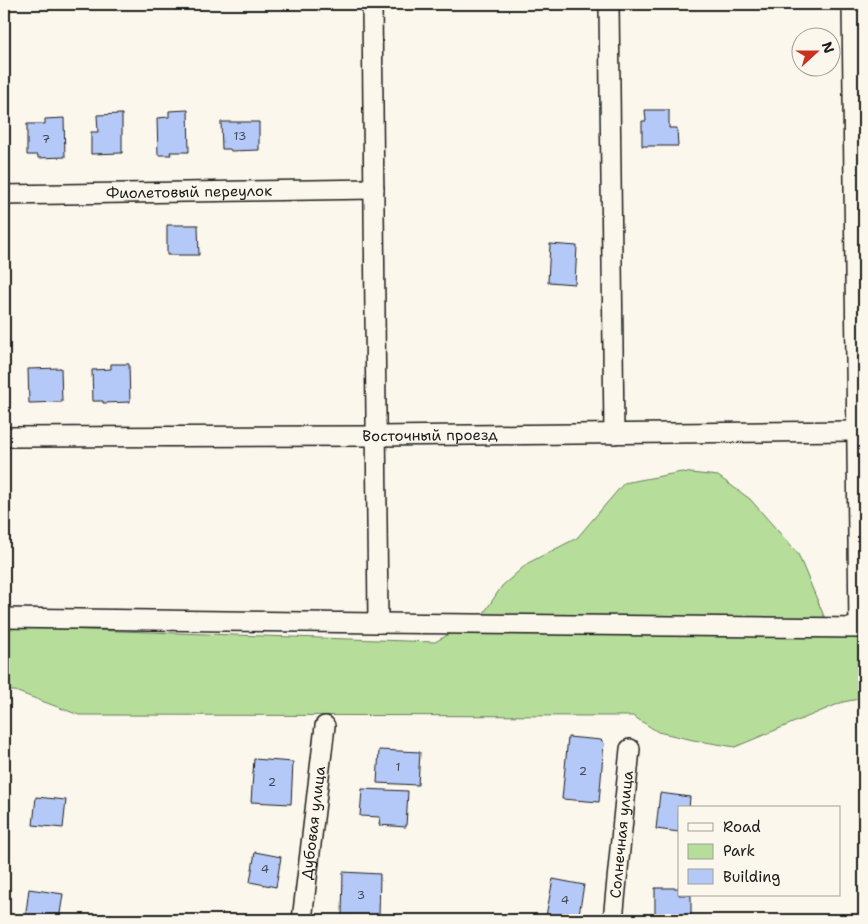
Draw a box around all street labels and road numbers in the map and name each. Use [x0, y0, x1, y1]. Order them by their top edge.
street label: Фиолетовый переулок [106, 181, 272, 203]
street label: Восточный проезд [362, 425, 498, 446]
street label: Дубовая улица [297, 764, 330, 880]
street label: Солнечная улица [605, 769, 638, 899]

